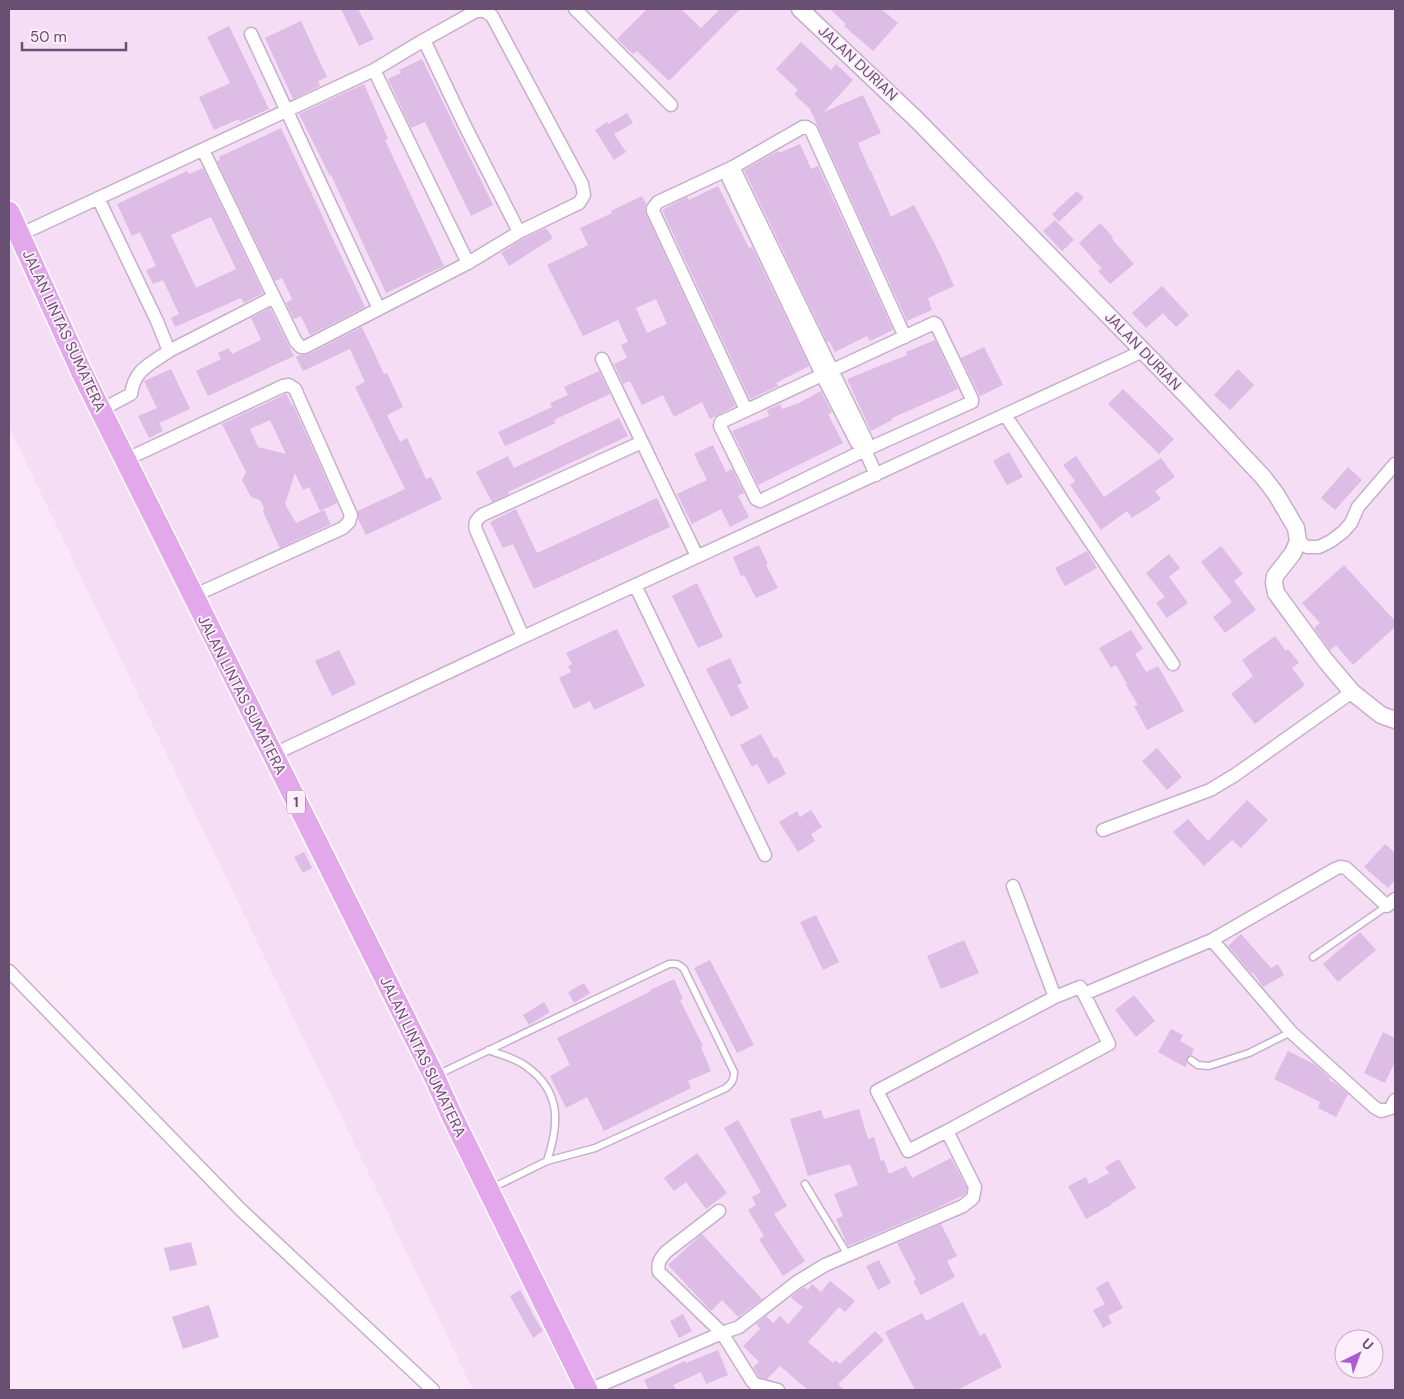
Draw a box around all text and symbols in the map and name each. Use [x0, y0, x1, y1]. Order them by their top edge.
scale bar [22, 20, 126, 52]
street label: JALAN DURIAN [814, 21, 902, 105]
text: 50 m [30, 27, 67, 47]
street label: JALAN LINTAS SUMATERA [18, 247, 110, 415]
street label: JALAN DURIAN [1100, 307, 1186, 395]
street label: JALAN LINTAS SUMATERA [193, 612, 291, 778]
road number: 1 [287, 790, 305, 814]
street label: JALAN LINTAS SUMATERA [375, 973, 471, 1141]
north arrow [1334, 1329, 1384, 1379]
text: U [1358, 1334, 1377, 1354]

